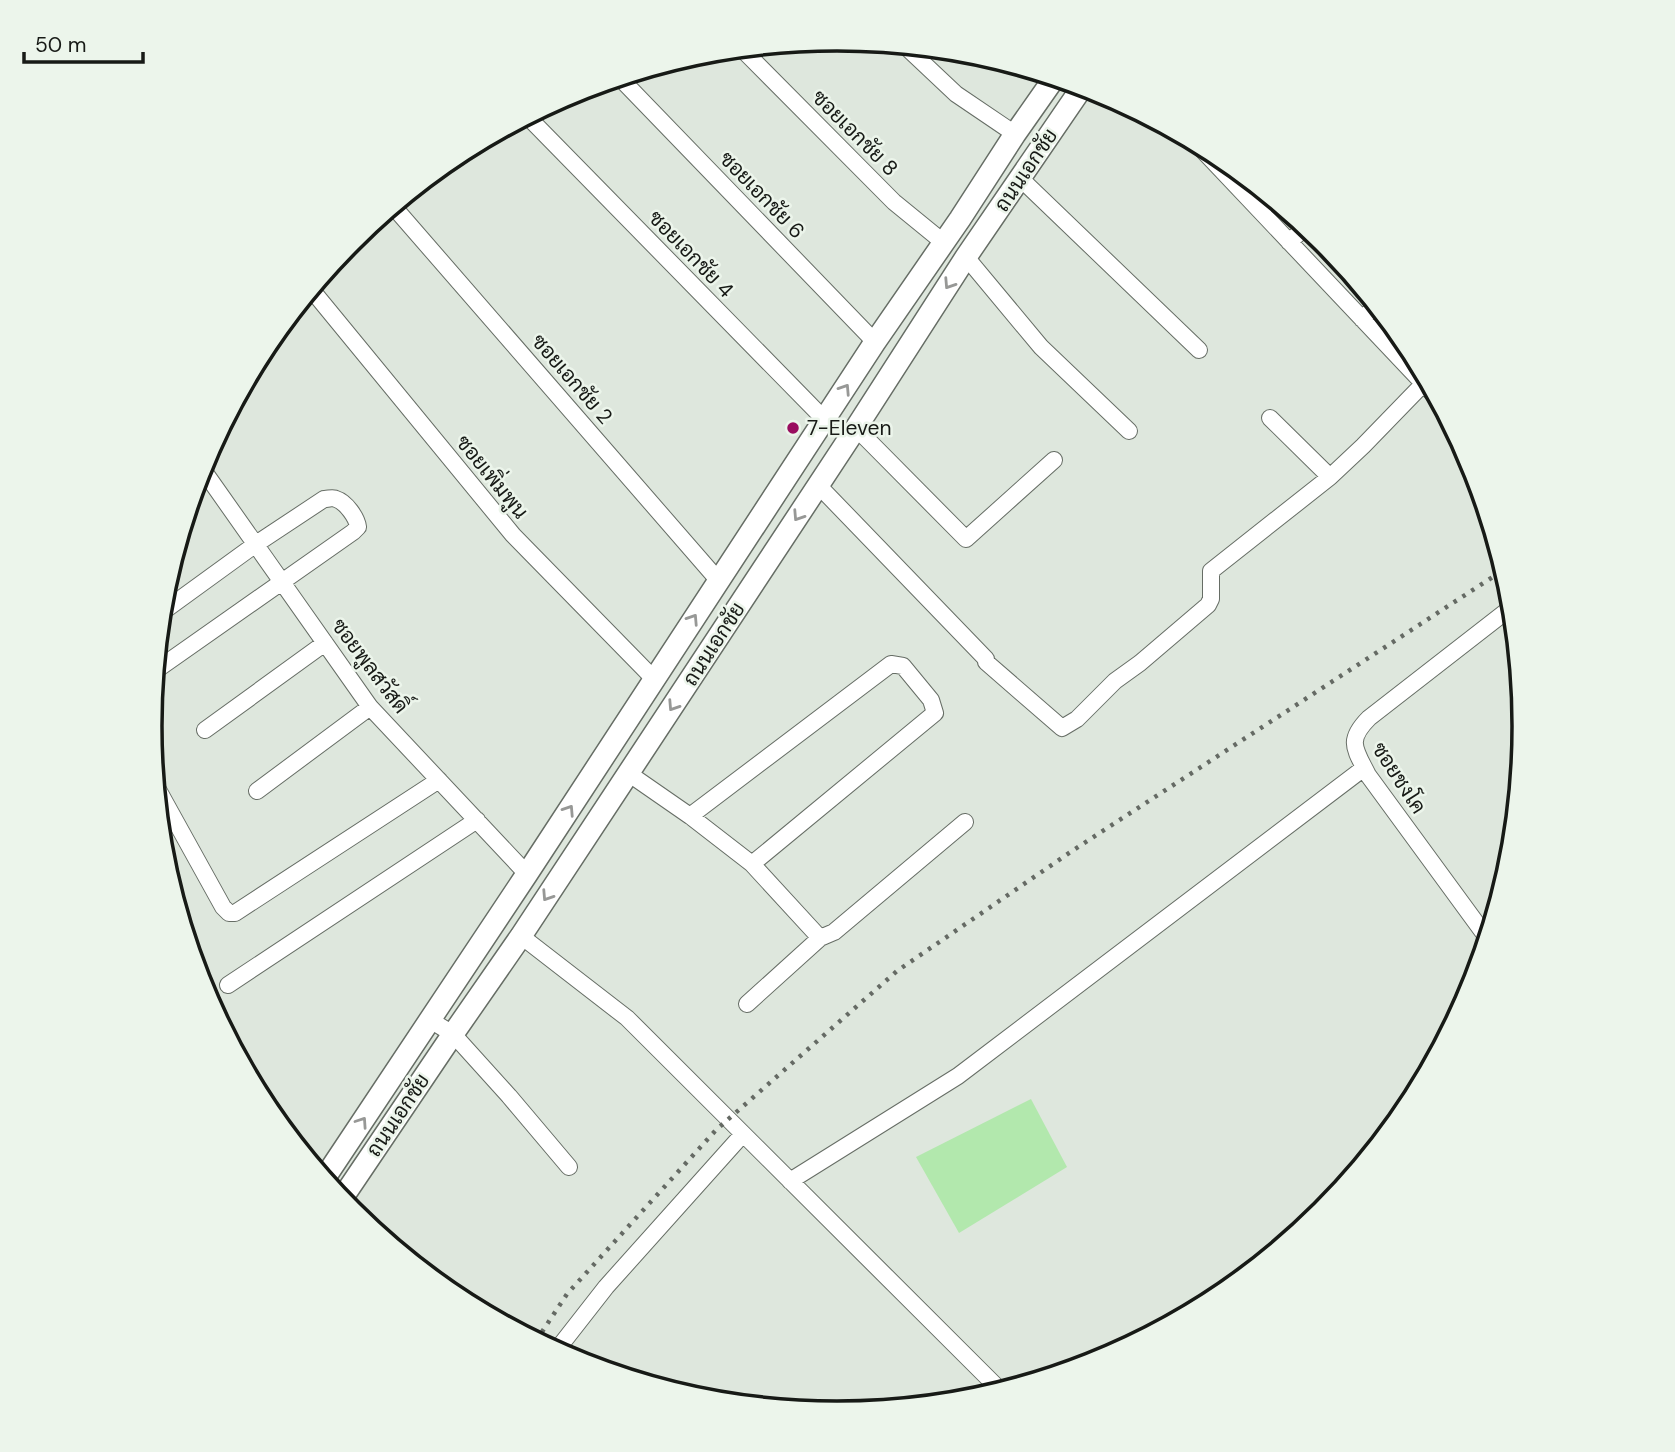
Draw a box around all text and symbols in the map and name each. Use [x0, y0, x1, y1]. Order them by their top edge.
scale bar [24, 21, 144, 65]
text: 50 m [35, 31, 86, 59]
street label: ซอยเอกชัย 8 [806, 84, 904, 182]
street label: ถนนเอกชัย [988, 123, 1064, 217]
street label: ซอยเอกชัย 6 [713, 145, 811, 245]
street label: ซอยเอกชัย 4 [642, 204, 740, 304]
one-way arrow [945, 276, 957, 289]
street label: ซอยเอกชัย 2 [525, 328, 619, 430]
one-way arrow [837, 383, 850, 396]
place label: 7-Eleven [807, 414, 891, 442]
marker: 7-Eleven [785, 420, 801, 436]
street label: ซอยเพิ่มพูน [449, 426, 538, 525]
one-way arrow [794, 508, 806, 521]
street label: ถนนเอกชัย [676, 597, 752, 691]
street label: ซอยพูลสวัสดิ์ [324, 609, 420, 720]
one-way arrow [685, 614, 698, 627]
one-way arrow [668, 698, 681, 711]
street label: ซอยชงโค [1365, 737, 1433, 819]
one-way arrow [560, 805, 573, 818]
one-way arrow [543, 888, 556, 901]
street label: ถนนเอกชัย [360, 1068, 436, 1162]
one-way arrow [354, 1117, 366, 1130]

